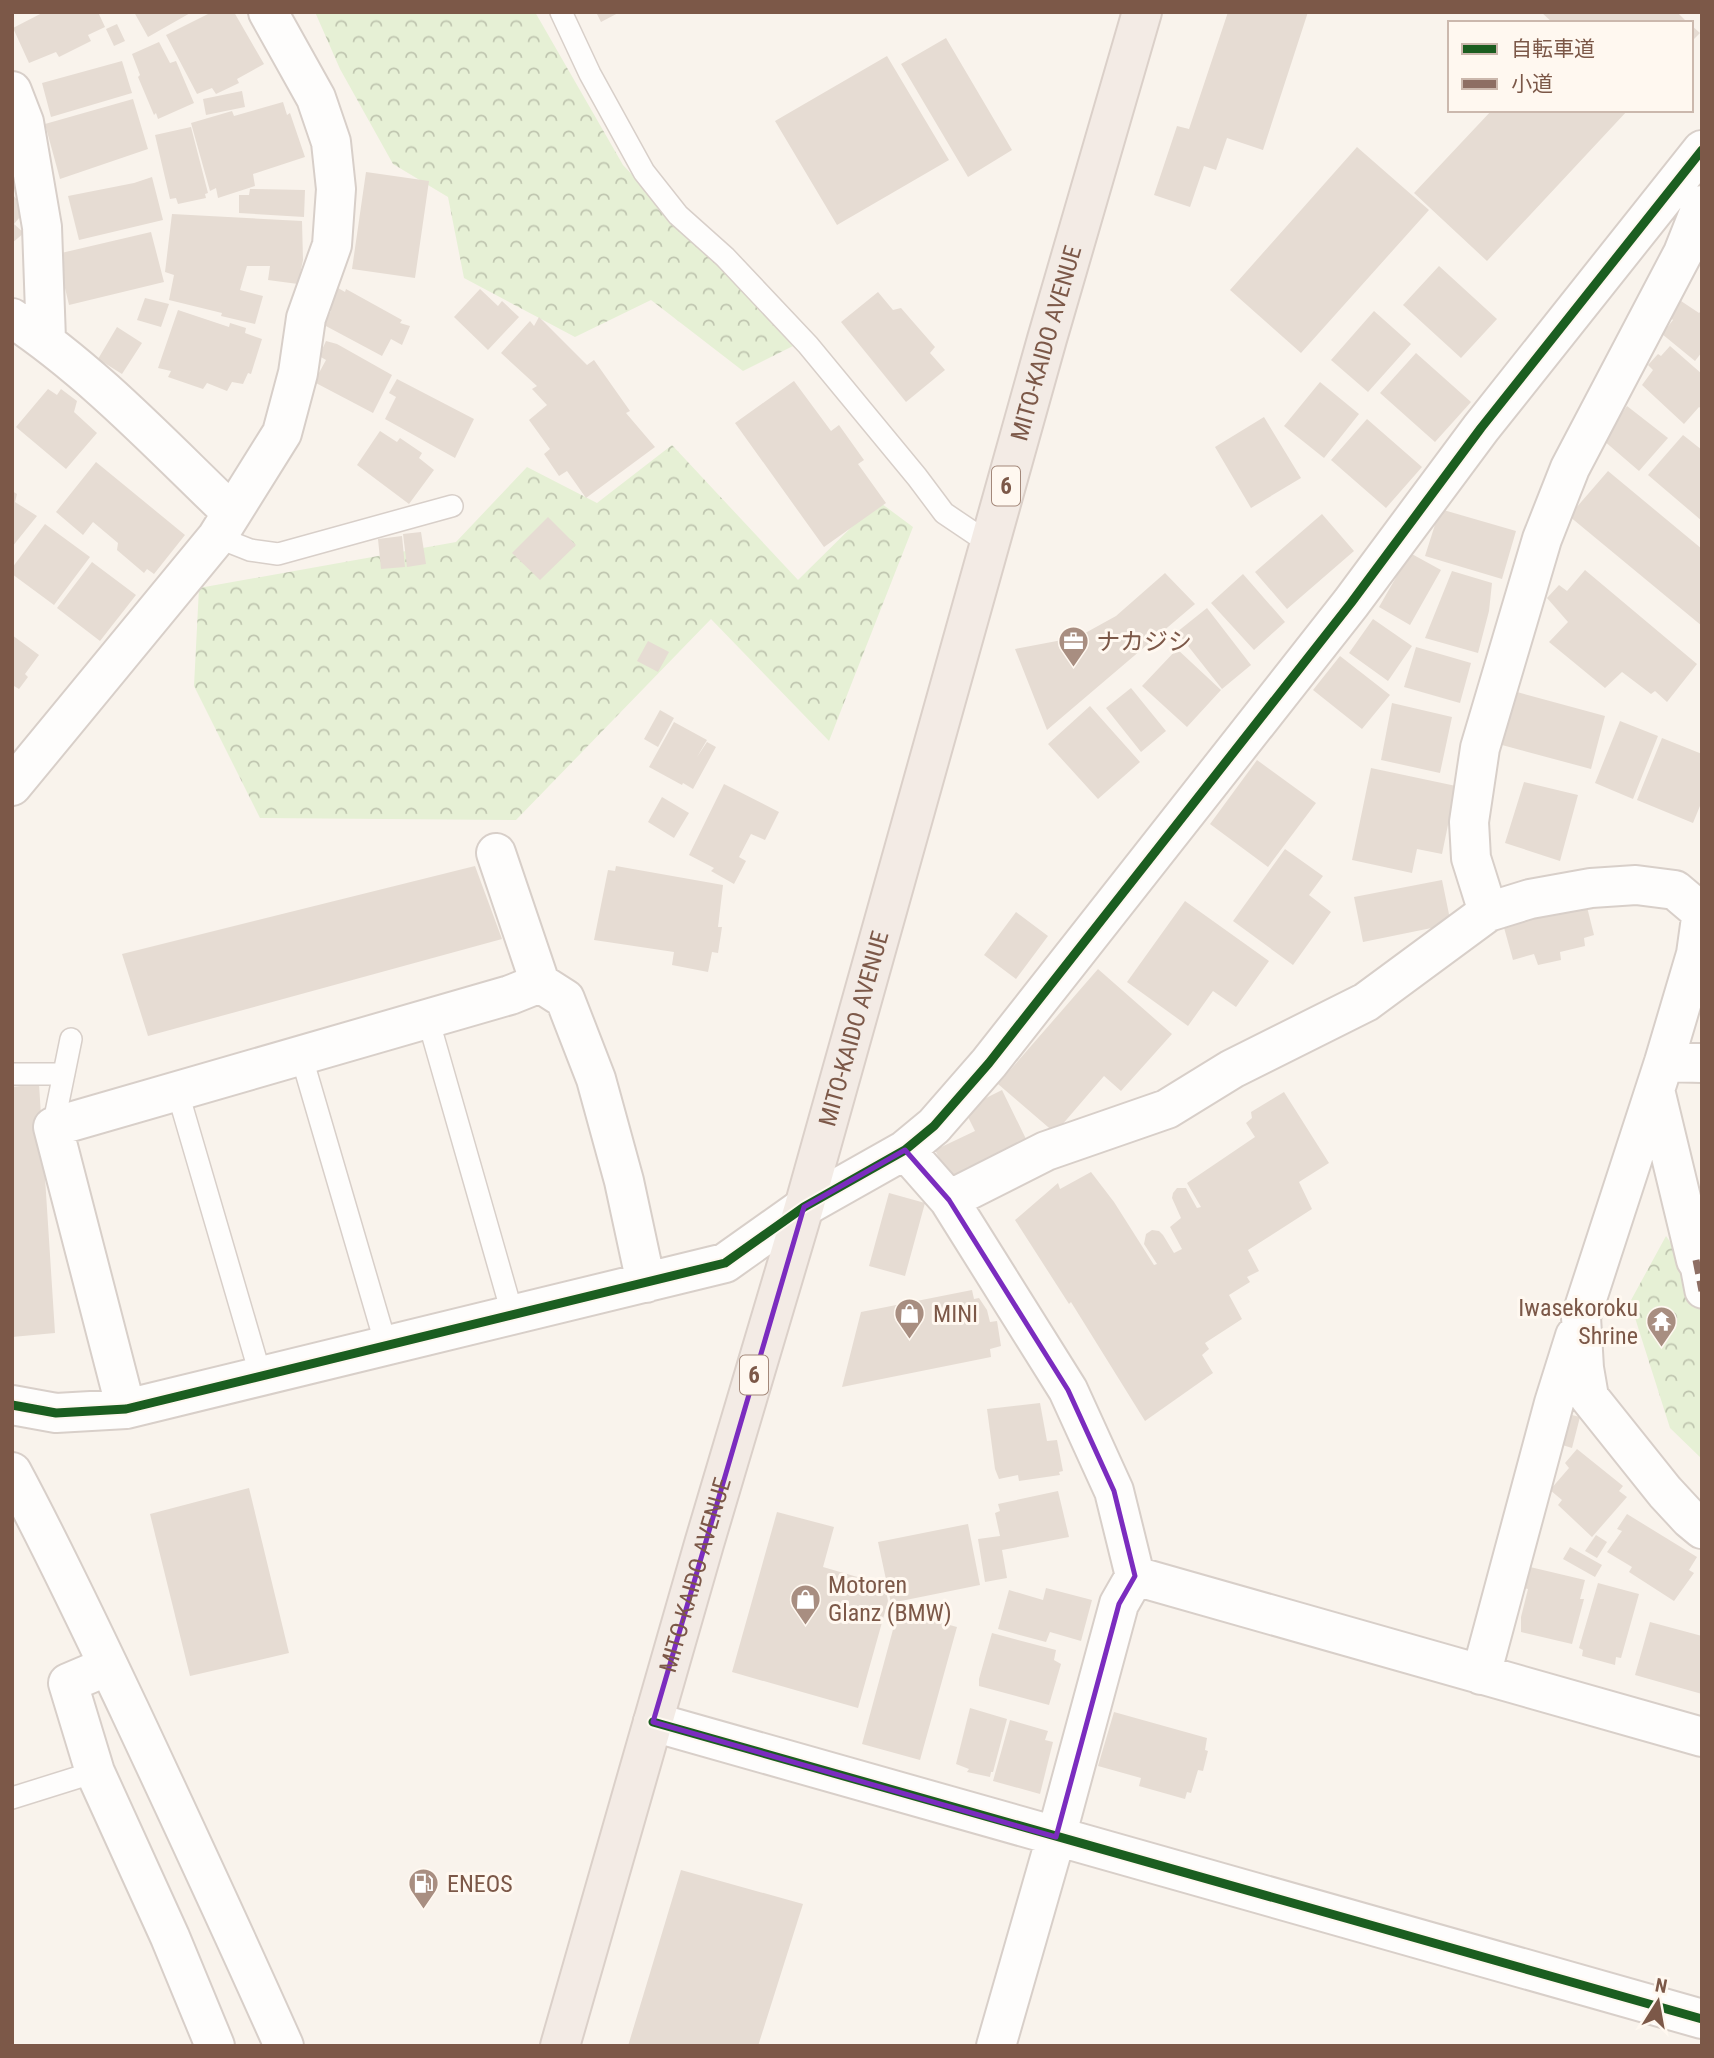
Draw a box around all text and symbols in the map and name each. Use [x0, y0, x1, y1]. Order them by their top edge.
legend [1448, 21, 1693, 112]
text: 自転車道 [1511, 37, 1595, 61]
text: 小道 [1511, 72, 1553, 96]
street label: MITO-KAIDO AVENUE [1005, 242, 1087, 444]
road number: 6 [992, 466, 1020, 506]
office icon: ナカジシ [1056, 625, 1090, 669]
place label: ナカジシ [1096, 628, 1192, 656]
street label: MITO-KAIDO AVENUE [813, 928, 895, 1129]
place label: Iwasekoroku Shrine [1518, 1294, 1638, 1350]
shop icon: MINI [893, 1297, 927, 1341]
place label: MINI [933, 1300, 978, 1328]
temple icon: Iwasekoroku Shrine [1644, 1305, 1678, 1349]
road number: 6 [740, 1356, 768, 1394]
street label: MITO-KAIDO AVENUE [654, 1474, 737, 1676]
place label: Motoren Glanz (BMW) [828, 1571, 952, 1627]
shop icon: Motoren Glanz (BMW) [788, 1582, 822, 1626]
fuel station icon: ENEOS [407, 1867, 441, 1911]
place label: ENEOS [447, 1870, 513, 1898]
north arrow [1623, 1967, 1693, 2037]
text: N [1653, 1973, 1669, 1998]

